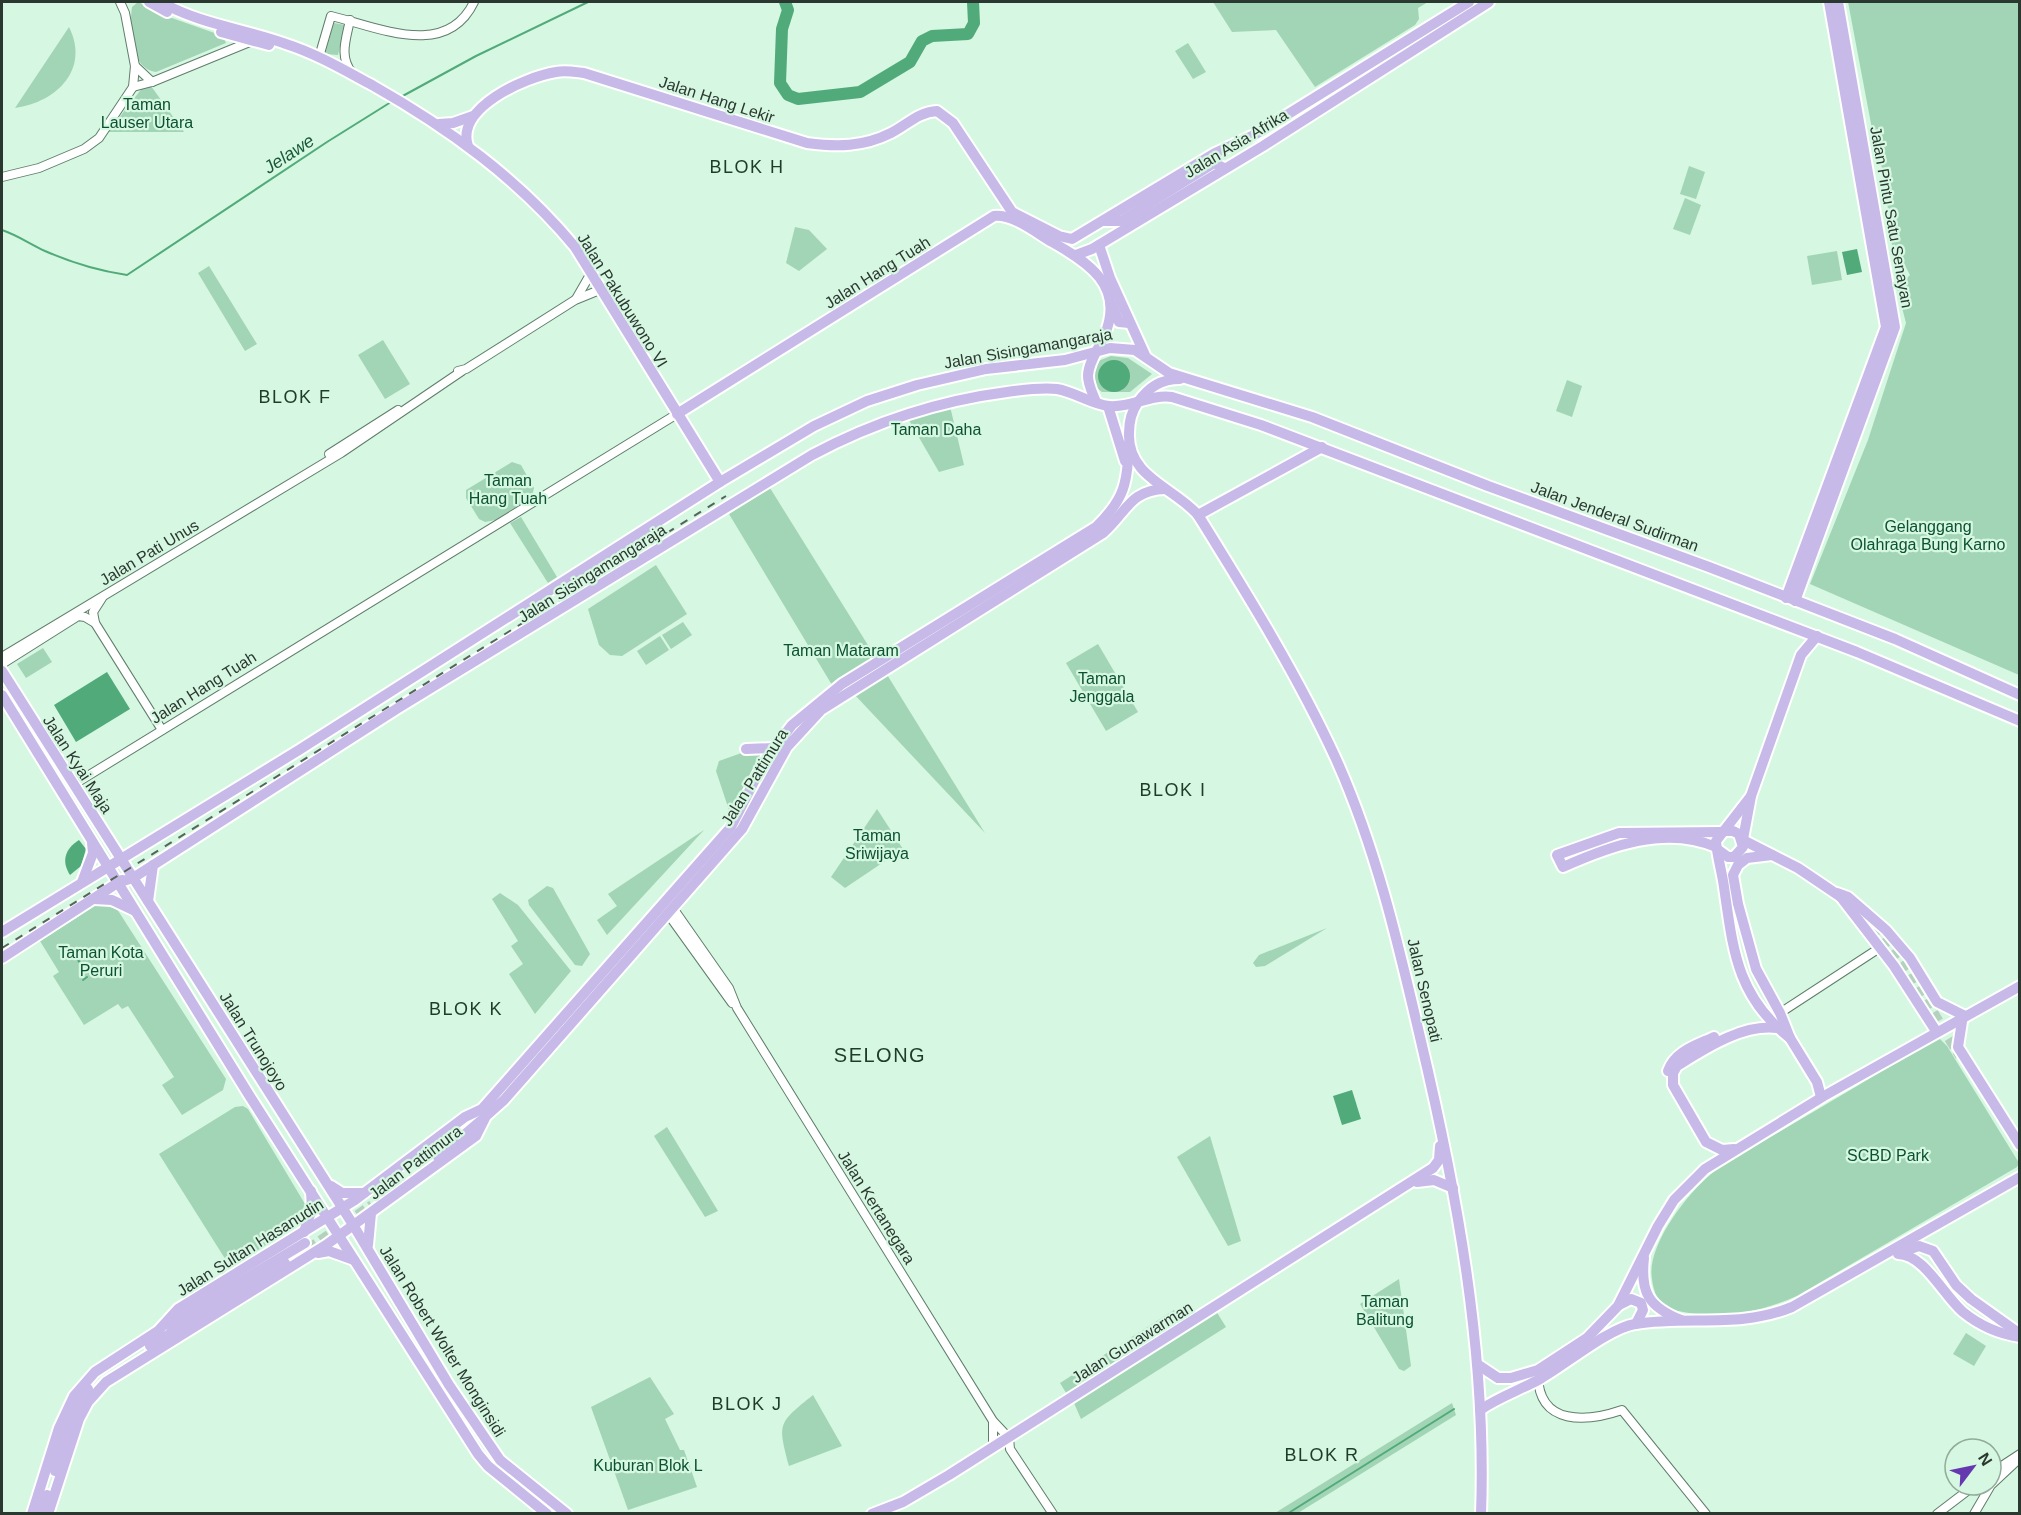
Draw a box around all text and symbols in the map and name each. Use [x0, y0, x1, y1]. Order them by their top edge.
street label: Jalan Hang Lekir [657, 73, 777, 126]
park label: Taman Lauser Utara [101, 96, 193, 131]
street label: Jalan Asia Afrika [1182, 106, 1291, 181]
street label: Jalan Pintu Satu Senayan [1867, 125, 1916, 309]
water label: Jelawe [259, 130, 318, 178]
district label: BLOK H [709, 157, 785, 177]
street label: Jalan Pakubuwono VI [574, 230, 671, 370]
street label: Jalan Hang Tuah [821, 233, 933, 312]
street label: Jalan Sisingamangaraja [943, 325, 1114, 372]
district label: BLOK F [258, 387, 332, 407]
park label: Taman Daha [891, 421, 981, 438]
park label: Taman Hang Tuah [469, 472, 547, 507]
street label: Jalan Jenderal Sudirman [1529, 478, 1701, 555]
street label: Jalan Pati Unus [97, 516, 202, 589]
park label: Gelanggang Olahraga Bung Karno [1851, 518, 2005, 553]
street label: Jalan Sisingamangaraja [515, 521, 669, 626]
park label: Taman Mataram [783, 642, 899, 659]
street label: Jalan Hang Tuah [147, 648, 259, 727]
park label: Taman Jenggala [1070, 670, 1135, 705]
street label: Jalan Kyai Maja [40, 712, 116, 816]
street label: Jalan Pattimura [718, 726, 791, 829]
district label: BLOK I [1139, 780, 1207, 800]
park label: Taman Sriwijaya [845, 827, 909, 862]
street label: Jalan Senopati [1404, 937, 1445, 1044]
park label: Taman Kota Peruri [58, 944, 144, 979]
street label: Jalan Trunojoyo [216, 989, 291, 1094]
district label: BLOK K [429, 999, 503, 1019]
district label: SELONG [834, 1044, 926, 1066]
street label: Jalan Pattimura [366, 1122, 465, 1203]
street label: Jalan Kertanegara [835, 1147, 918, 1267]
park label: SCBD Park [1847, 1147, 1930, 1164]
street label: Jalan Sultan Hasanudin [174, 1195, 326, 1299]
street label: Jalan Robert Wolter Monginsidi [377, 1243, 509, 1440]
park label: Taman Balitung [1356, 1293, 1414, 1328]
street label: Jalan Gunawarman [1069, 1298, 1196, 1386]
district label: BLOK J [711, 1394, 783, 1414]
north arrow [1943, 1437, 2003, 1497]
district label: BLOK R [1284, 1445, 1360, 1465]
text: N [1975, 1450, 1996, 1469]
park label: Kuburan Blok L [593, 1457, 703, 1474]

